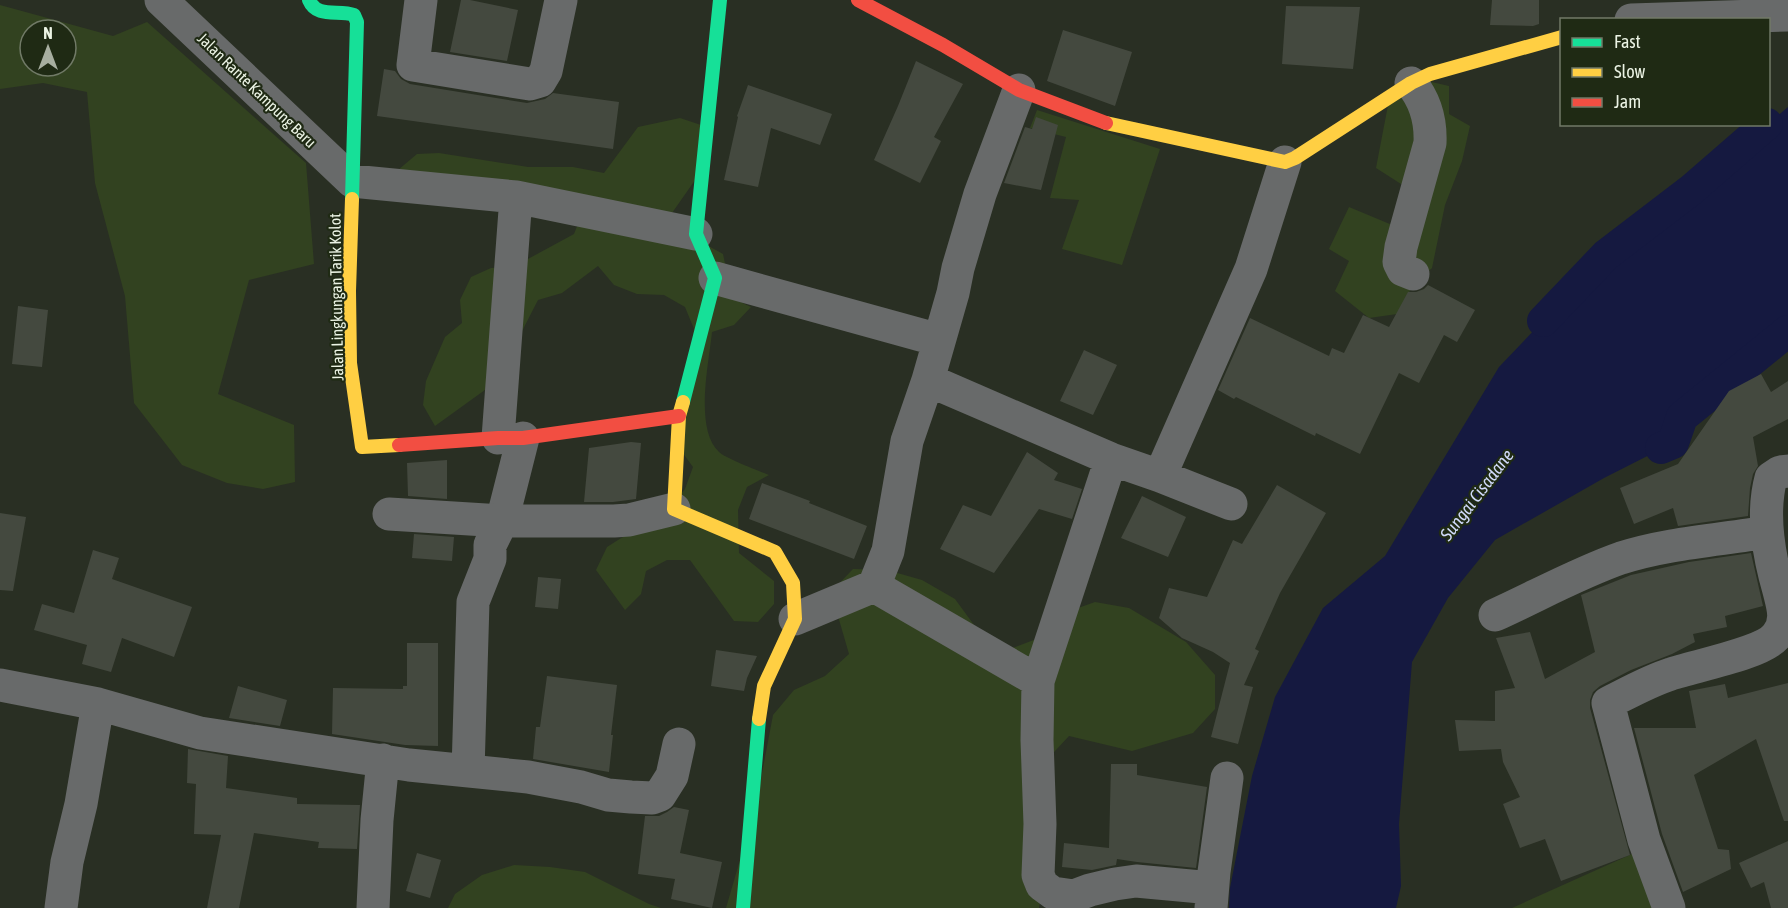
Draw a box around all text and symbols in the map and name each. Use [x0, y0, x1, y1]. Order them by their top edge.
north arrow [18, 18, 78, 78]
legend [1560, 18, 1770, 126]
text: N [43, 24, 53, 42]
street label: Jalan Rante Kampung Baru [193, 29, 320, 152]
text: Fast [1614, 31, 1641, 52]
text: Slow [1614, 61, 1645, 82]
text: Jam [1614, 91, 1641, 112]
street label: Jalan Lingkungan Tarik Kolot [326, 213, 347, 381]
water label: Sungai Cisadane [1435, 445, 1518, 545]

